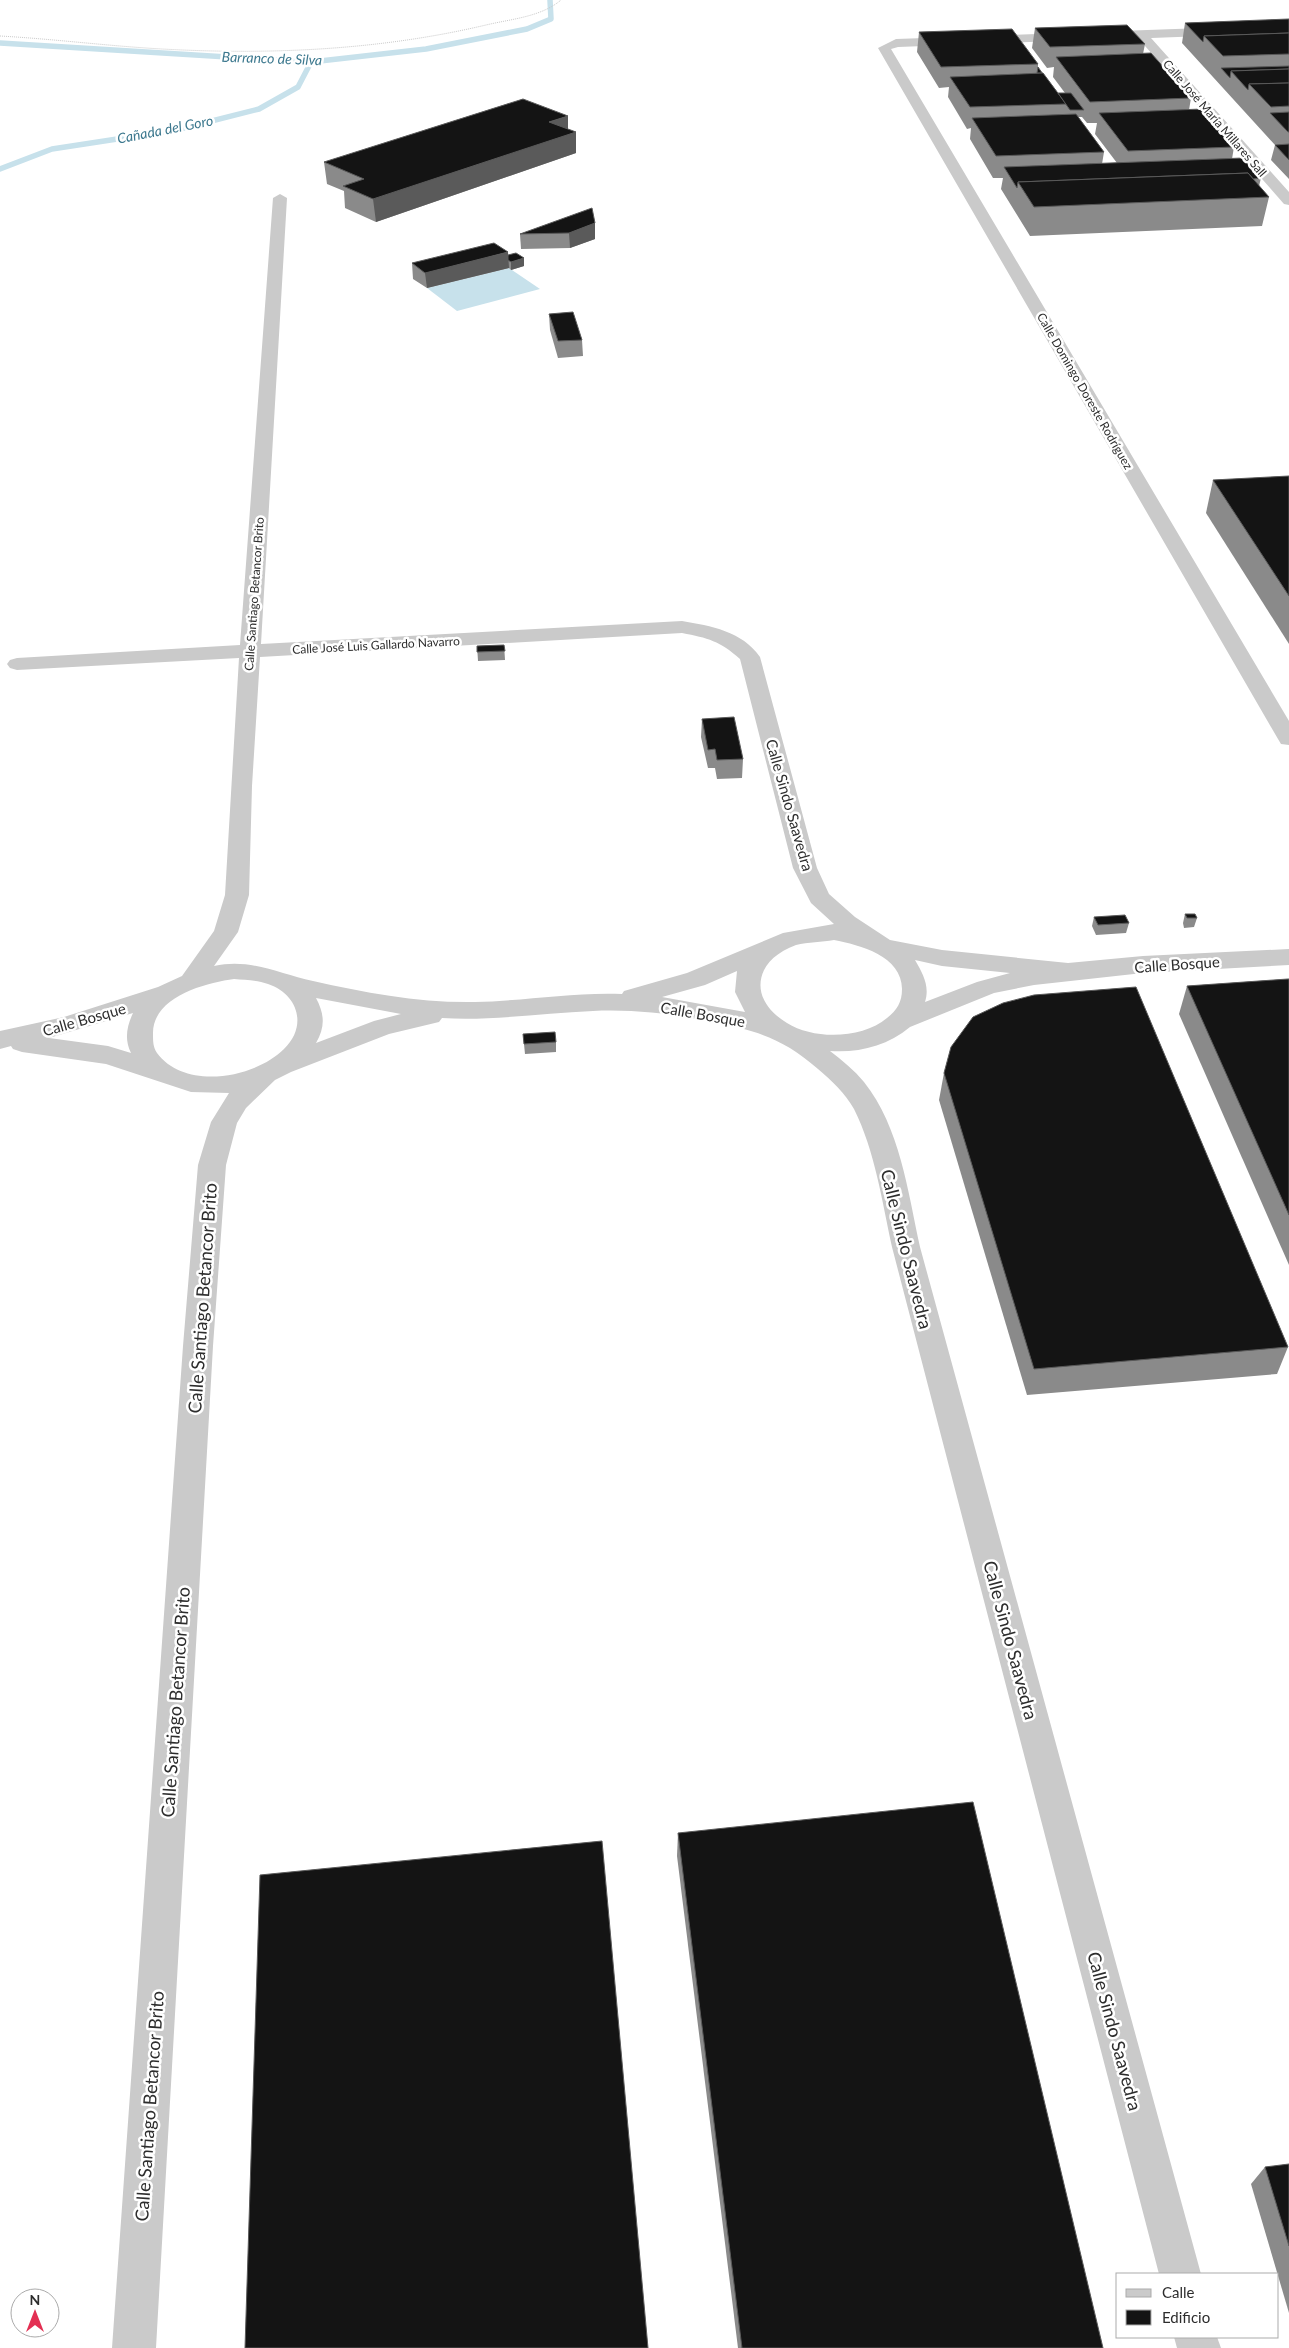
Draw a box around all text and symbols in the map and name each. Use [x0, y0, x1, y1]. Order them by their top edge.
water label: Barranco de Silva [222, 48, 322, 68]
street label: Calle José María Millares Sall [1160, 56, 1270, 180]
water label: Cañada del Goro [116, 111, 214, 147]
street label: Calle Domingo Doreste Rodríguez [1034, 310, 1136, 472]
street label: Calle Santiago Betancor Brito [241, 517, 267, 671]
street label: Calle José Luis Gallardo Navarro [292, 633, 460, 657]
street label: Calle Sindo Saavedra [763, 737, 817, 873]
street label: Calle Bosque [1134, 952, 1220, 976]
street label: Calle Bosque [659, 998, 747, 1030]
street label: Calle Bosque [40, 999, 128, 1039]
street label: Calle Sindo Saavedra [877, 1167, 937, 1331]
street label: Calle Santiago Betancor Brito [183, 1182, 221, 1414]
street label: Calle Sindo Saavedra [979, 1558, 1043, 1722]
street label: Calle Santiago Betancor Brito [156, 1586, 194, 1818]
street label: Calle Sindo Saavedra [1083, 1949, 1147, 2113]
street label: Calle Santiago Betancor Brito [130, 1990, 168, 2222]
legend [1116, 2273, 1279, 2338]
text: Calle [1162, 2283, 1195, 2301]
north arrow [10, 2288, 60, 2338]
text: N [30, 2291, 40, 2308]
text: Edificio [1162, 2308, 1210, 2326]

